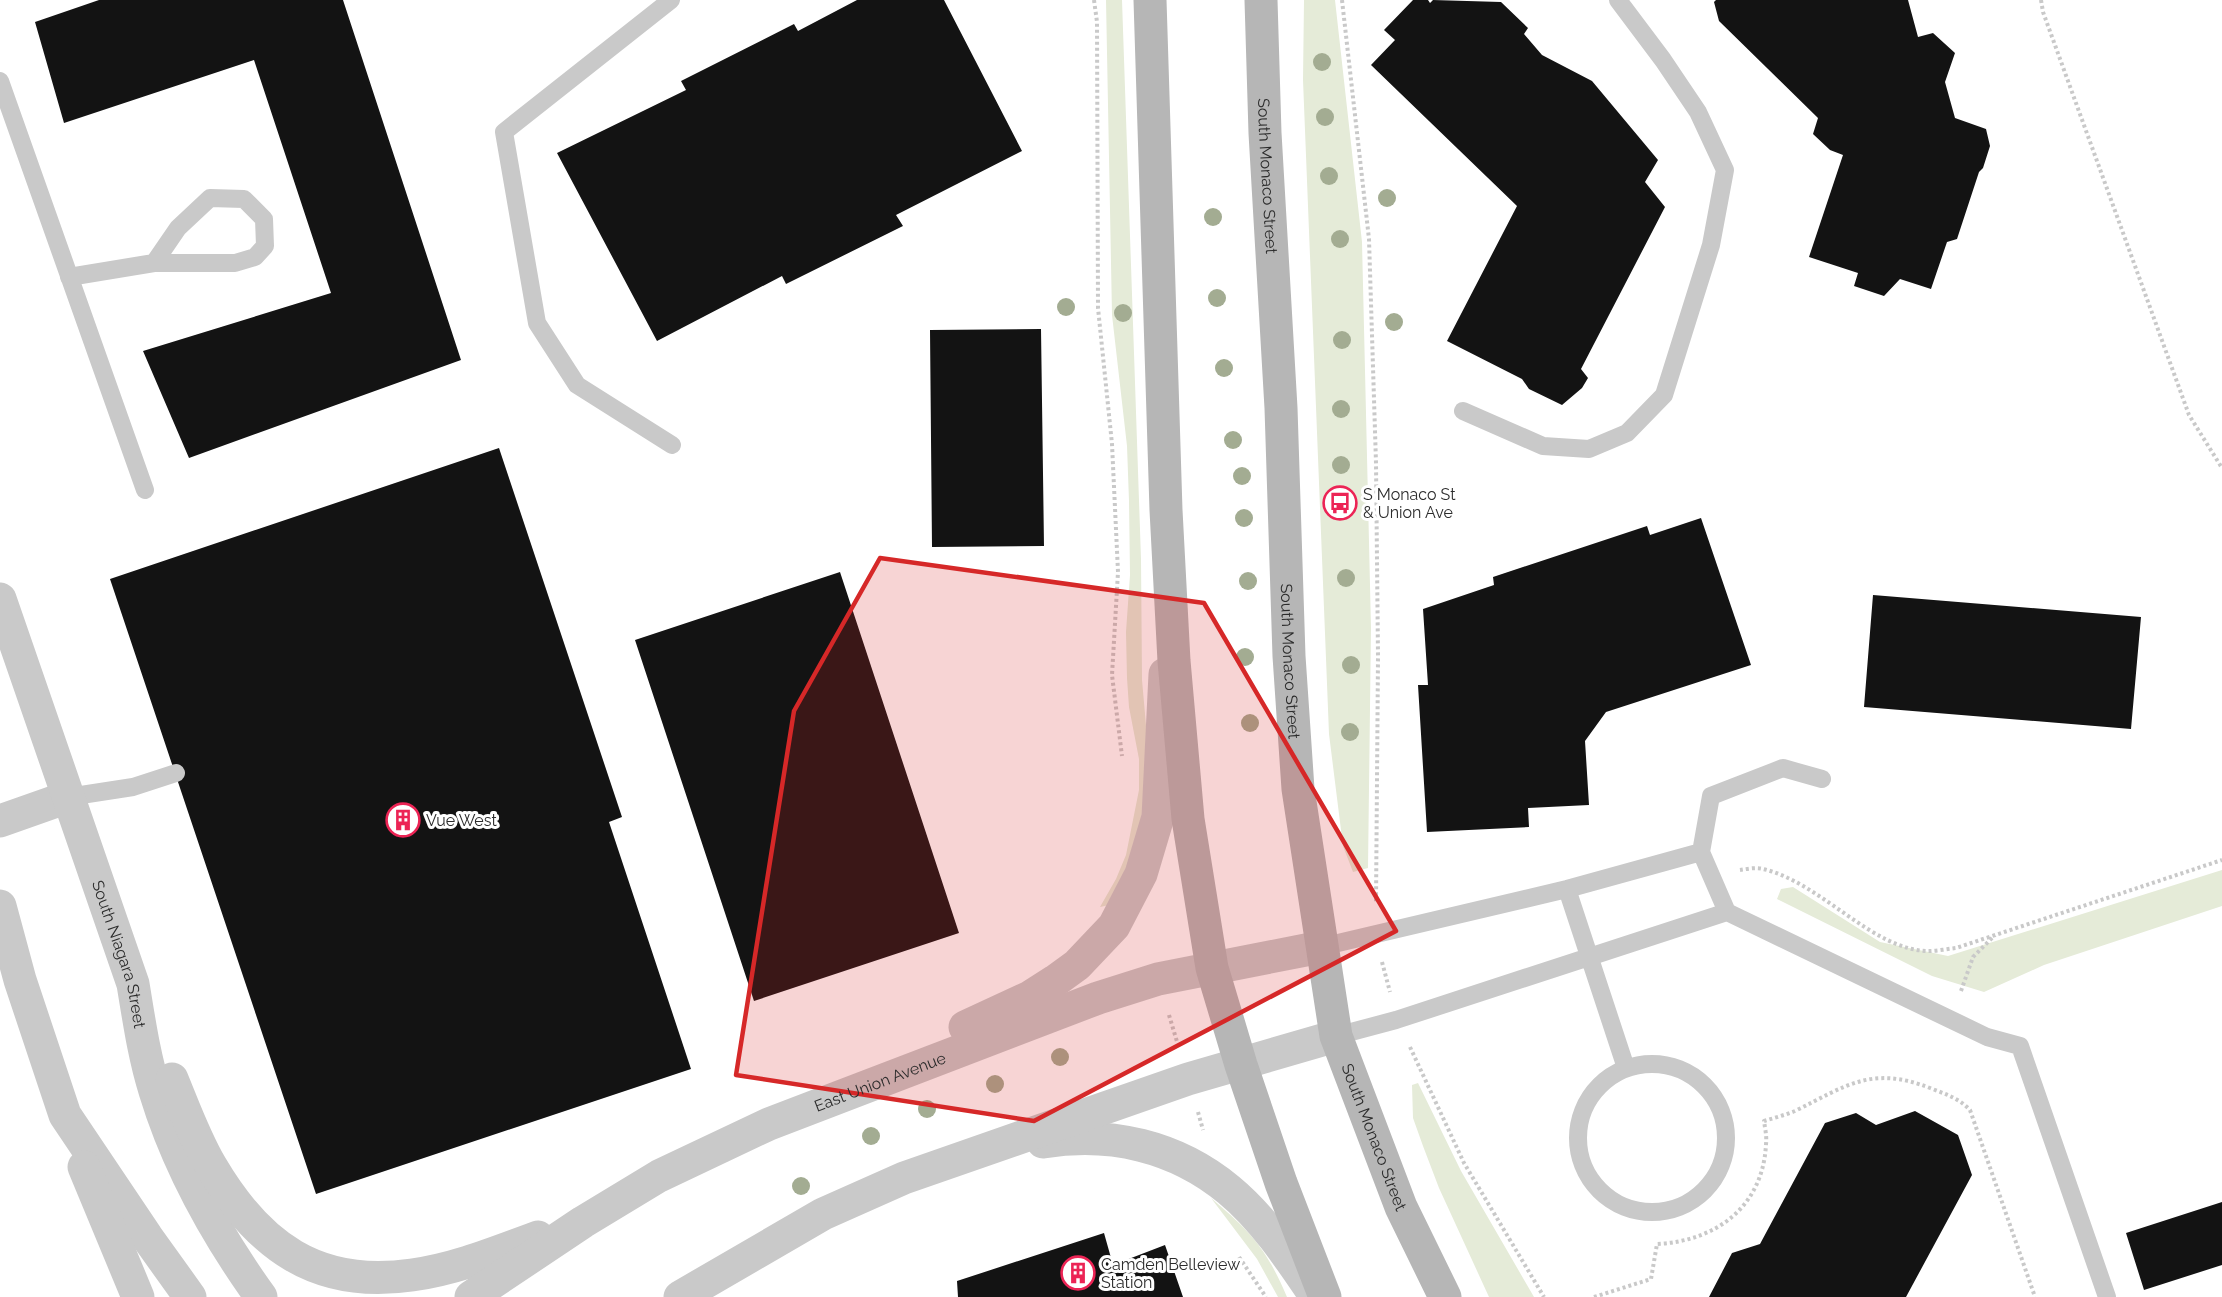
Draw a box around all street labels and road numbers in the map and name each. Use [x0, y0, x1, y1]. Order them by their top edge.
street label: South Monaco Street [1254, 98, 1282, 255]
street label: South Monaco Street [1277, 583, 1304, 740]
street label: South Niagara Street [88, 878, 150, 1030]
street label: East Union Avenue [811, 1048, 948, 1115]
street label: South Monaco Street [1338, 1061, 1411, 1215]

